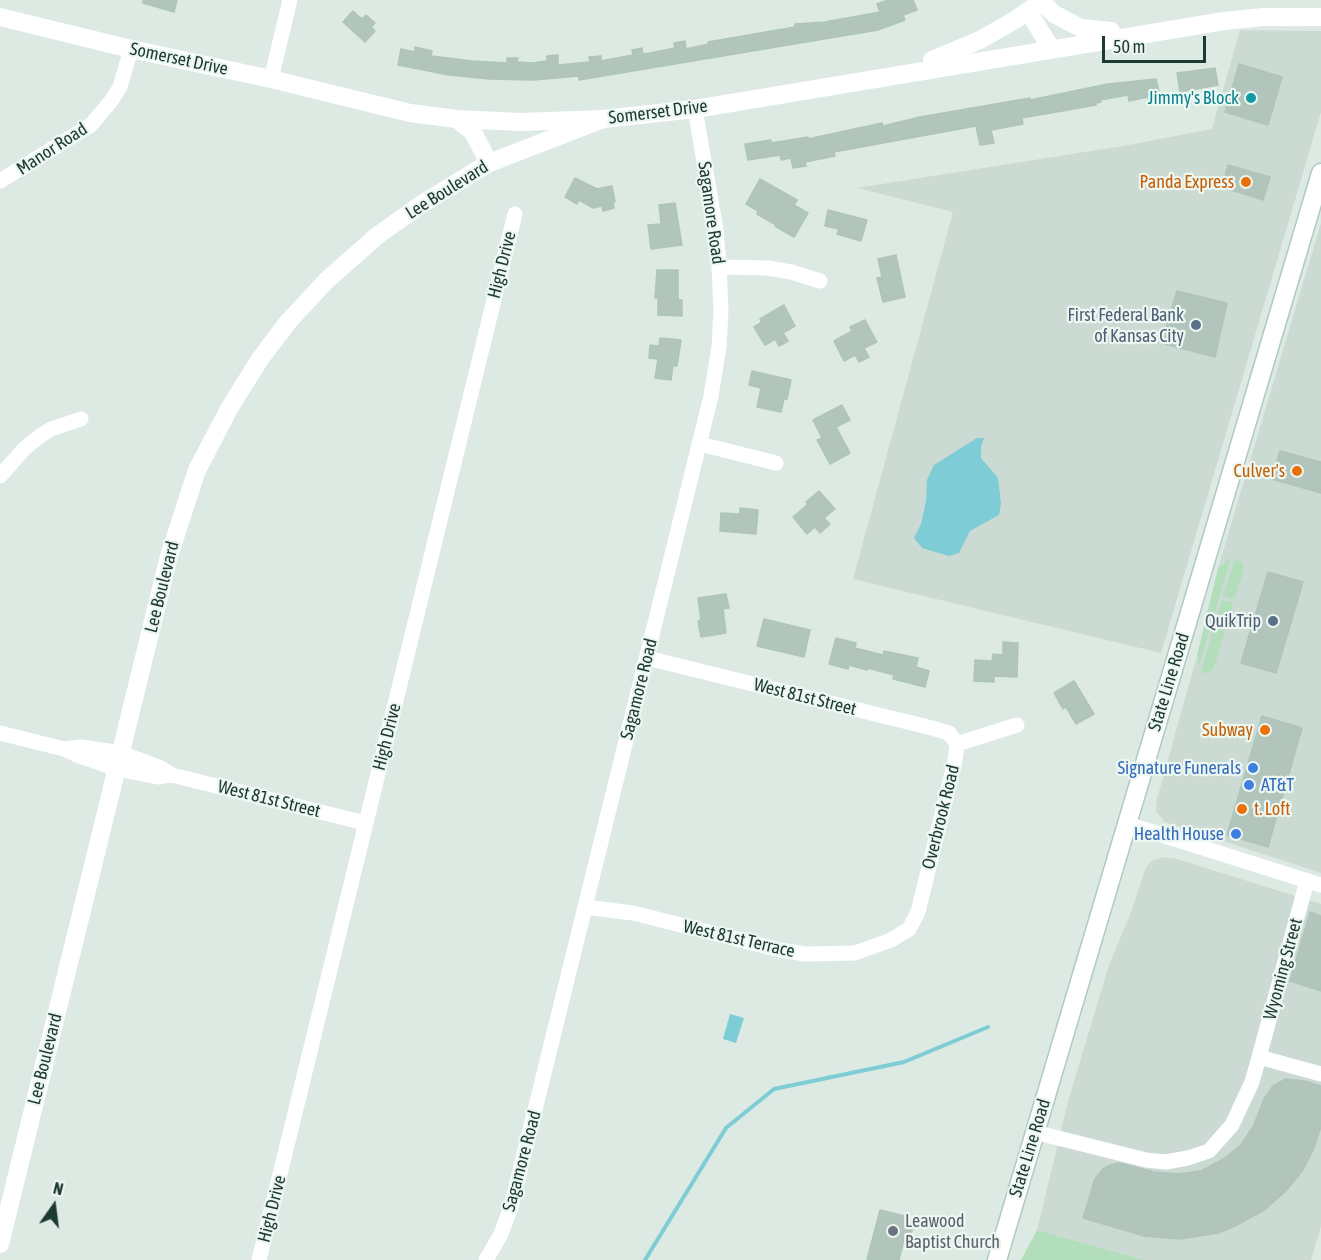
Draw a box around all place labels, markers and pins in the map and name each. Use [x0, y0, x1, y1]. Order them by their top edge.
place label: Jimmy's Block [1148, 87, 1239, 109]
marker: Jimmy's Block [1244, 91, 1258, 105]
place label: Panda Express [1139, 171, 1234, 193]
marker: Panda Express [1239, 175, 1253, 189]
place label: First Federal Bank of Kansas City [1068, 304, 1184, 346]
marker: First Federal Bank of Kansas City [1189, 318, 1203, 332]
place label: Culver's [1234, 460, 1285, 482]
marker: Culver's [1290, 464, 1304, 478]
place label: QuikTrip [1205, 610, 1261, 632]
marker: QuikTrip [1266, 614, 1280, 628]
place label: Subway [1202, 719, 1253, 741]
marker: Subway [1258, 723, 1272, 737]
place label: Signature Funerals [1118, 757, 1241, 779]
marker: Signature Funerals [1246, 761, 1260, 775]
place label: AT&T [1261, 774, 1294, 796]
marker: AT&T [1242, 778, 1256, 792]
place label: t. Loft [1254, 798, 1290, 820]
marker: t. Loft [1235, 802, 1249, 816]
place label: Health House [1134, 823, 1224, 845]
marker: Health House [1229, 827, 1243, 841]
place label: Leawood Baptist Church [905, 1210, 1000, 1252]
marker: Leawood Baptist Church [886, 1224, 900, 1238]

